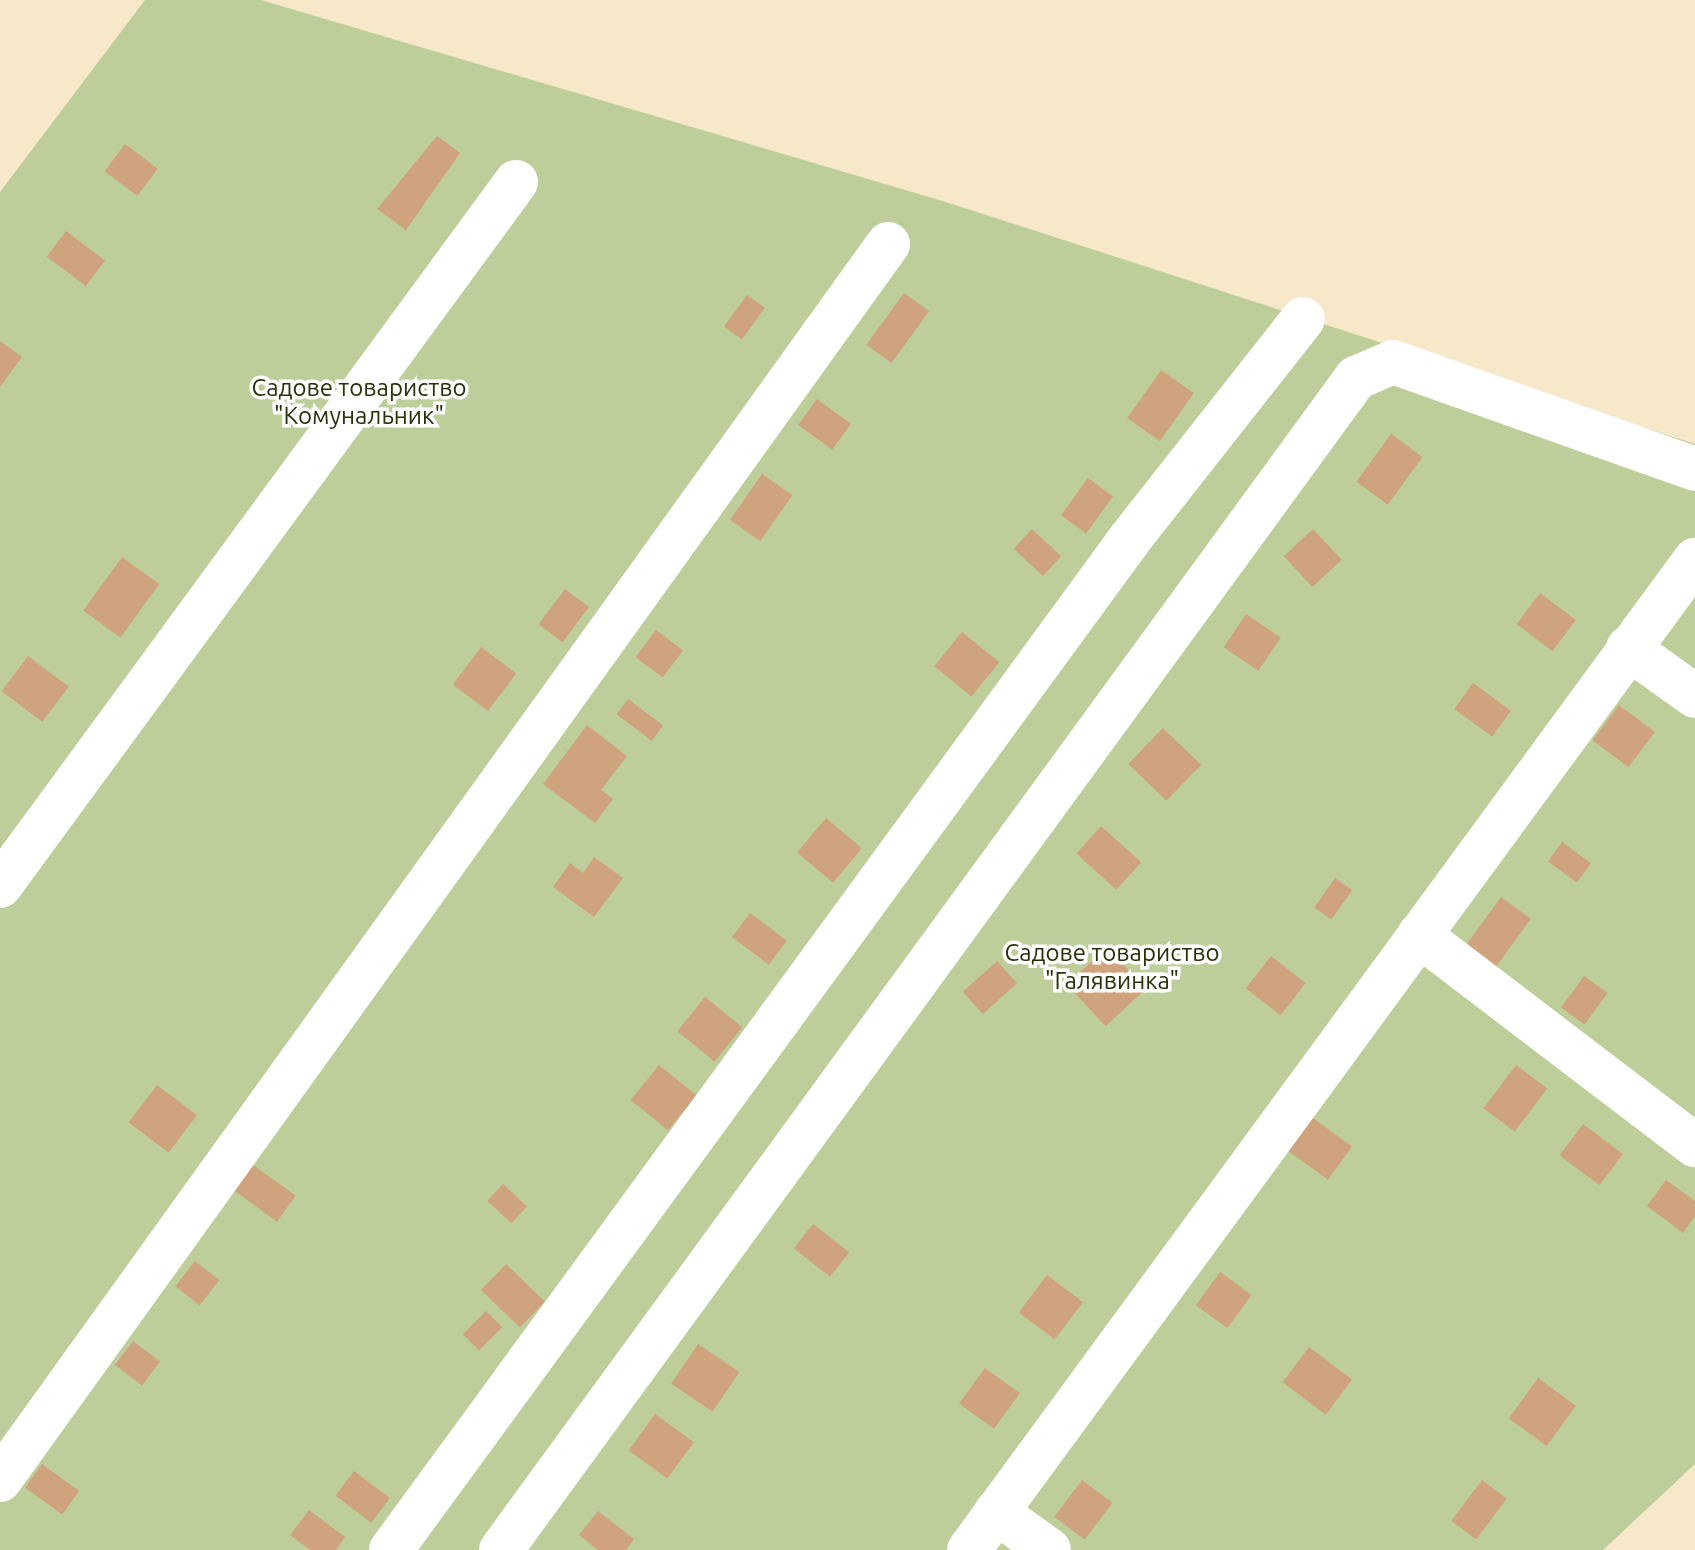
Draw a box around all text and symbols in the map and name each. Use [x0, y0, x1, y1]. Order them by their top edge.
park label: Садове товариство "Комунальник" [251, 374, 467, 430]
park label: Садове товариство "Галявинка" [1004, 939, 1220, 995]

